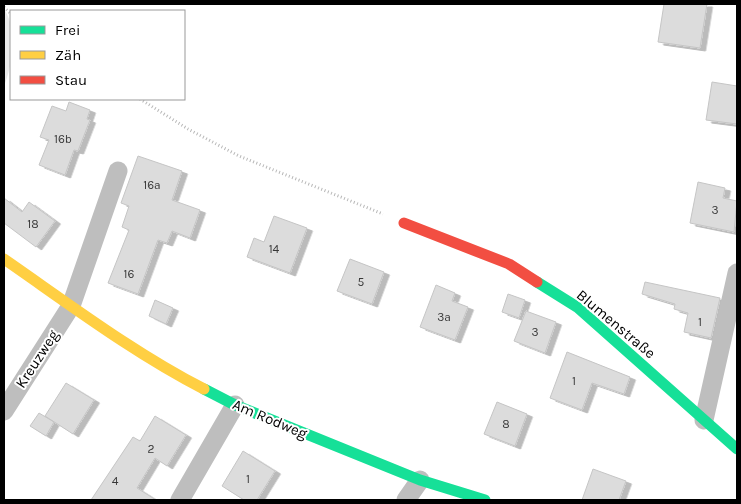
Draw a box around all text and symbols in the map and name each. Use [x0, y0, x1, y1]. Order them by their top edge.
legend [10, 10, 185, 100]
text: Frei [55, 21, 80, 39]
text: Zäh [55, 46, 81, 64]
text: Stau [55, 71, 87, 89]
house number: 16b [54, 132, 72, 146]
house number: 16a [143, 178, 161, 192]
house number: 3 [711, 203, 719, 217]
house number: 18 [27, 217, 39, 231]
house number: 14 [269, 242, 280, 256]
house number: 16 [124, 267, 135, 281]
house number: 5 [358, 275, 365, 289]
street label: Blumenstraße [573, 286, 659, 362]
house number: 3a [437, 310, 451, 324]
house number: 1 [698, 315, 702, 329]
house number: 3 [531, 325, 539, 339]
street label: Kreuzweg [12, 326, 63, 391]
house number: 1 [572, 374, 576, 388]
street label: Am Rodweg [230, 395, 311, 443]
house number: 8 [502, 417, 510, 431]
house number: 2 [148, 442, 155, 456]
house number: 1 [246, 472, 250, 486]
house number: 4 [112, 474, 119, 488]

